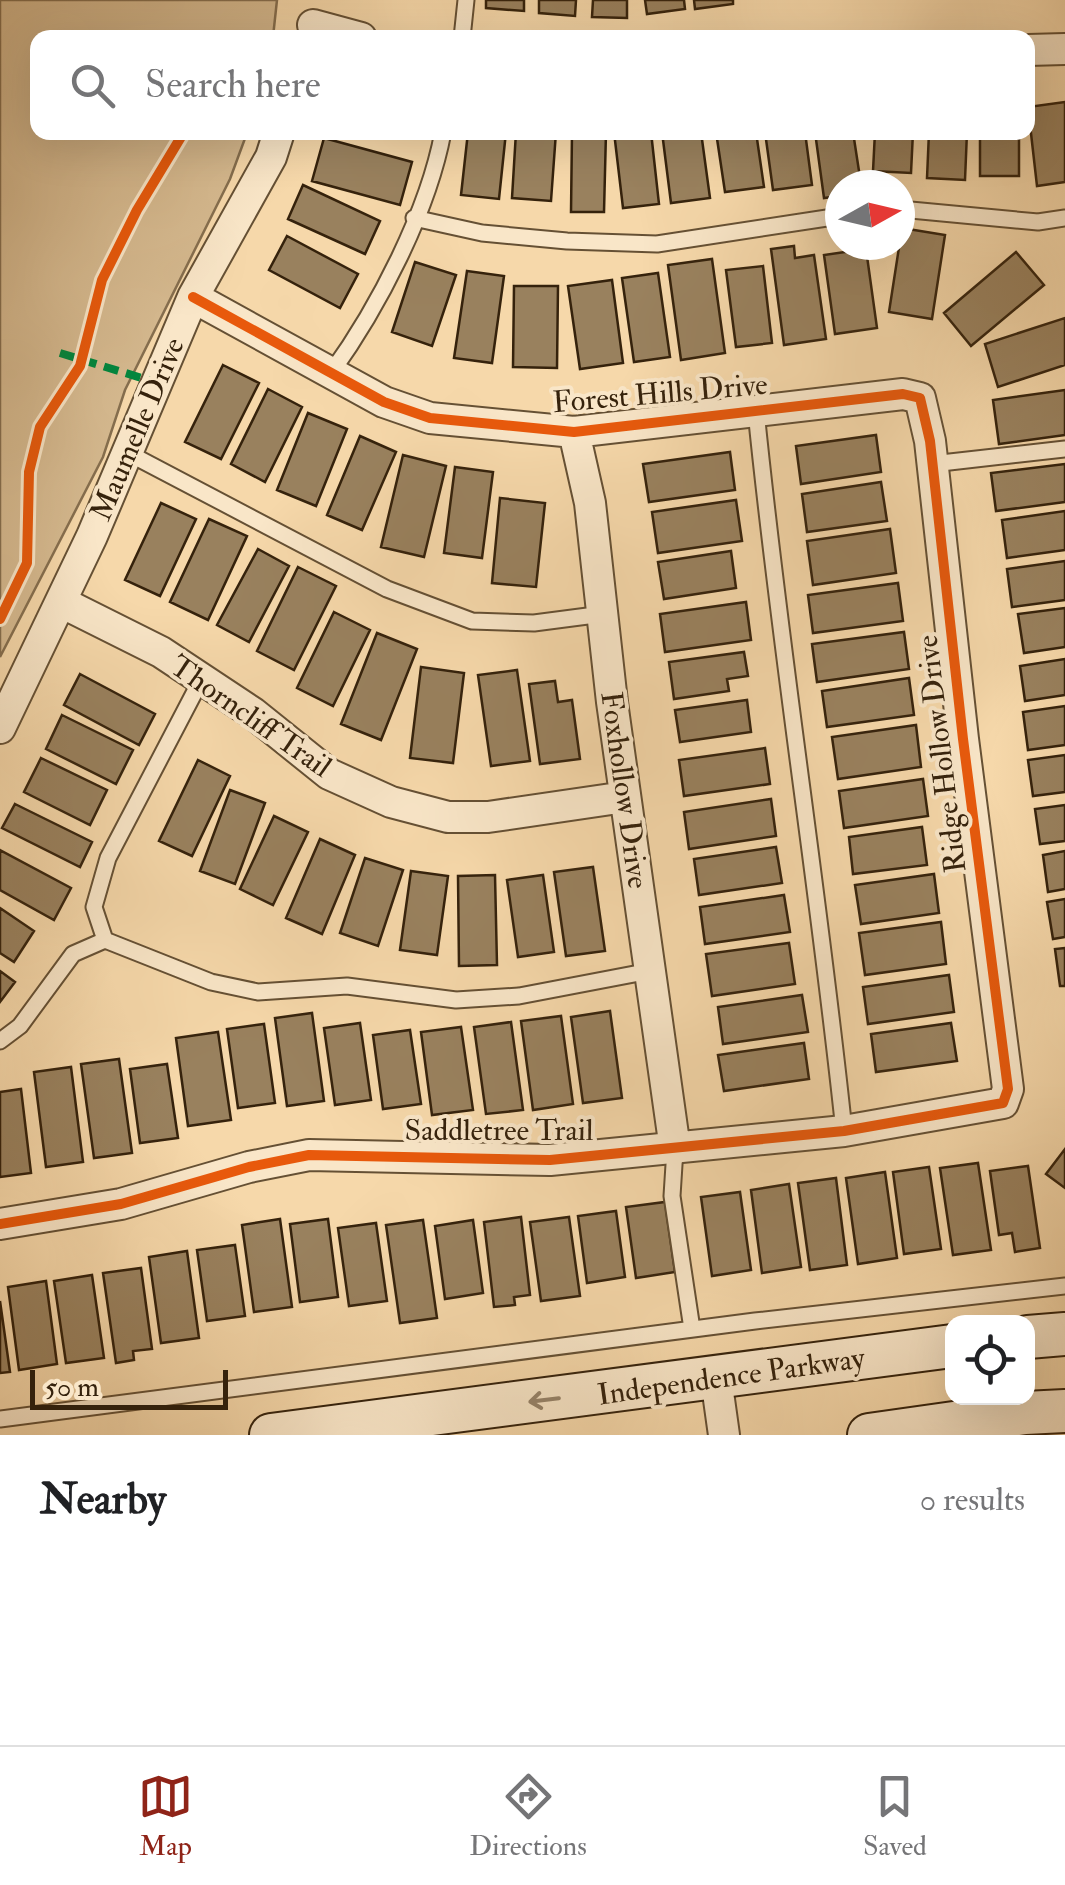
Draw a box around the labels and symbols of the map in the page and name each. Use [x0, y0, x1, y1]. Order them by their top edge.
north arrow [825, 170, 915, 260]
street label: Maumelle Drive [82, 332, 193, 526]
street label: Forest Hills Drive [551, 366, 769, 421]
street label: Ridge Hollow Drive [909, 633, 974, 875]
street label: Thorncliff Trail [163, 647, 339, 786]
street label: Foxhollow Drive [592, 689, 657, 891]
street label: Saddletree Trail [404, 1112, 594, 1149]
street label: Independence Parkway [595, 1339, 868, 1414]
scale bar [30, 1365, 228, 1410]
one-way arrow [528, 1392, 560, 1410]

